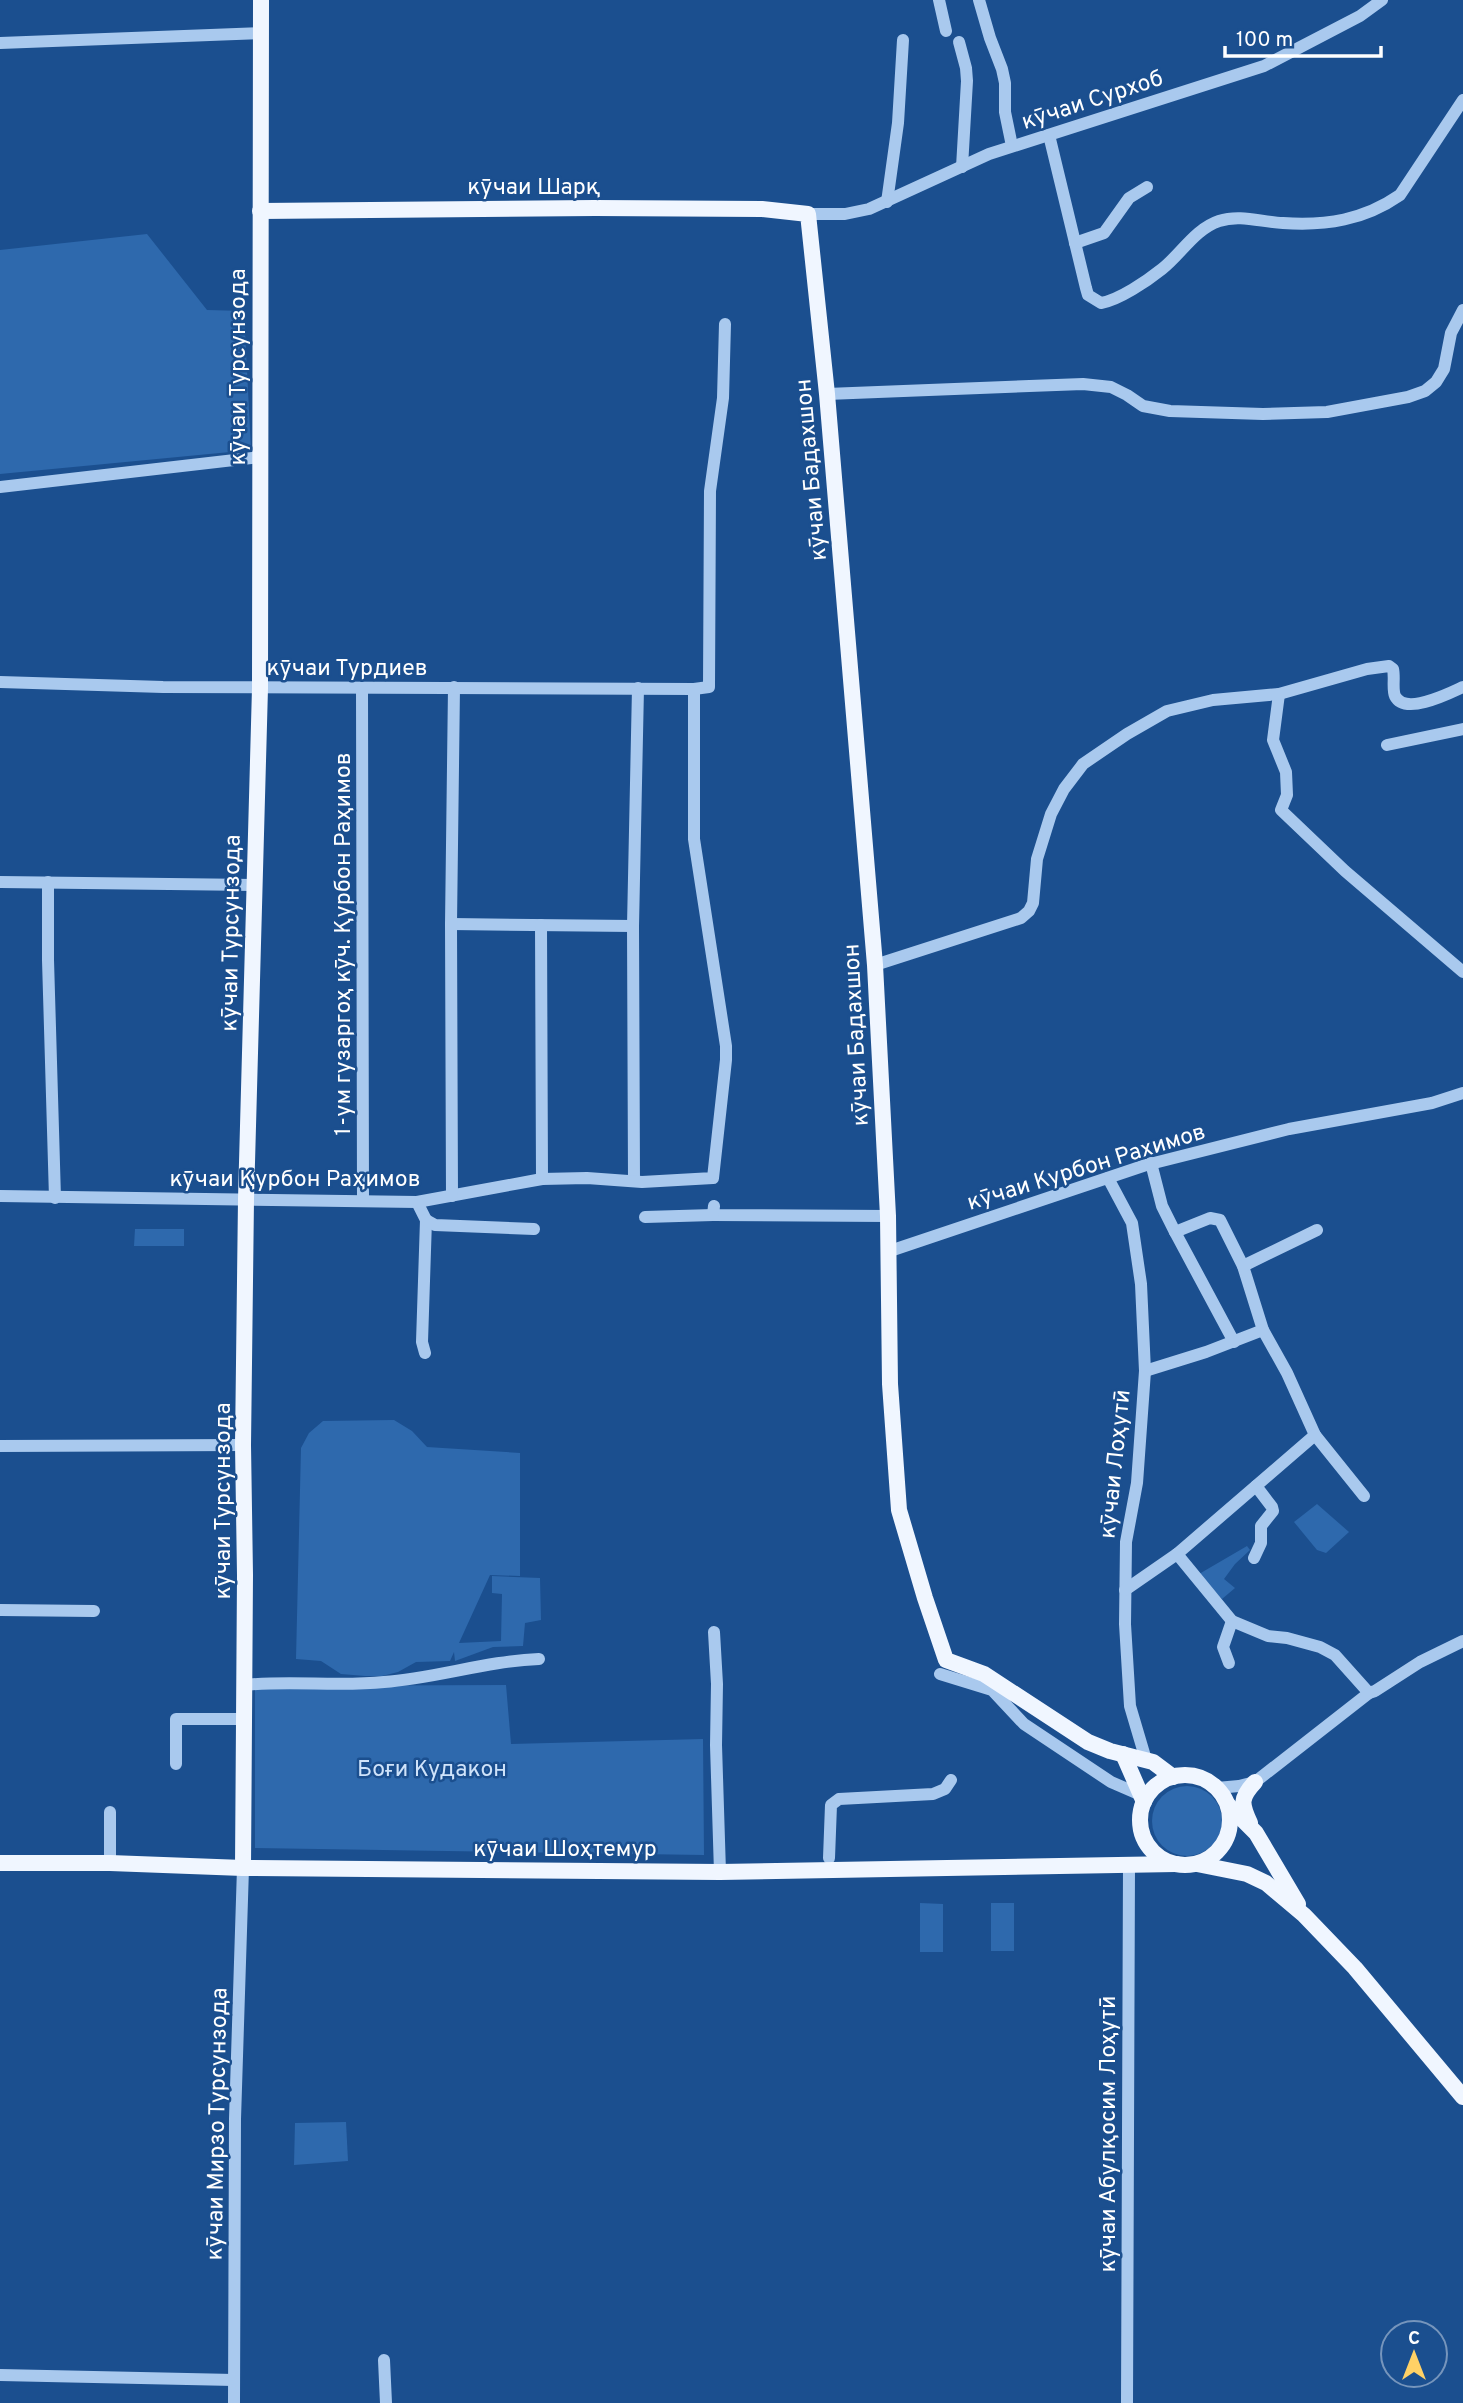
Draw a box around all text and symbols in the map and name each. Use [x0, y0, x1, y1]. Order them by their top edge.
scale bar [1225, 14, 1381, 58]
text: 100 m [1236, 27, 1293, 54]
street label: кӯчаи Сурхоб [1018, 65, 1167, 138]
street label: кӯчаи Шарқ [467, 174, 601, 203]
street label: кӯчаи Турсунзода [225, 268, 254, 466]
street label: кӯчаи Бадахшон [790, 378, 835, 562]
street label: кӯчаи Турдиев [267, 655, 427, 684]
street label: 1-ум гузаргоҳ кӯч. Қурбон Раҳимов [330, 752, 359, 1136]
street label: кӯчаи Турсунзода [216, 834, 249, 1032]
street label: кӯчаи Бадахшон [838, 943, 877, 1127]
street label: кӯчаи Курбон Рахимов [964, 1118, 1209, 1218]
street label: кӯчаи Қурбон Раҳимов [169, 1166, 421, 1195]
street label: кӯчаи Лоҳутӣ [1094, 1388, 1139, 1540]
street label: кӯчаи Турсунзода [210, 1402, 239, 1600]
park label: Боғи Кудакон [357, 1756, 507, 1785]
street label: кӯчаи Шоҳтемур [473, 1836, 657, 1865]
street label: кӯчаи Мирзо Турсунзода [202, 1987, 235, 2261]
street label: кӯчаи Абулқосим Лоҳутӣ [1095, 1996, 1124, 2272]
north arrow [1379, 2319, 1449, 2389]
text: С [1408, 2327, 1420, 2351]

